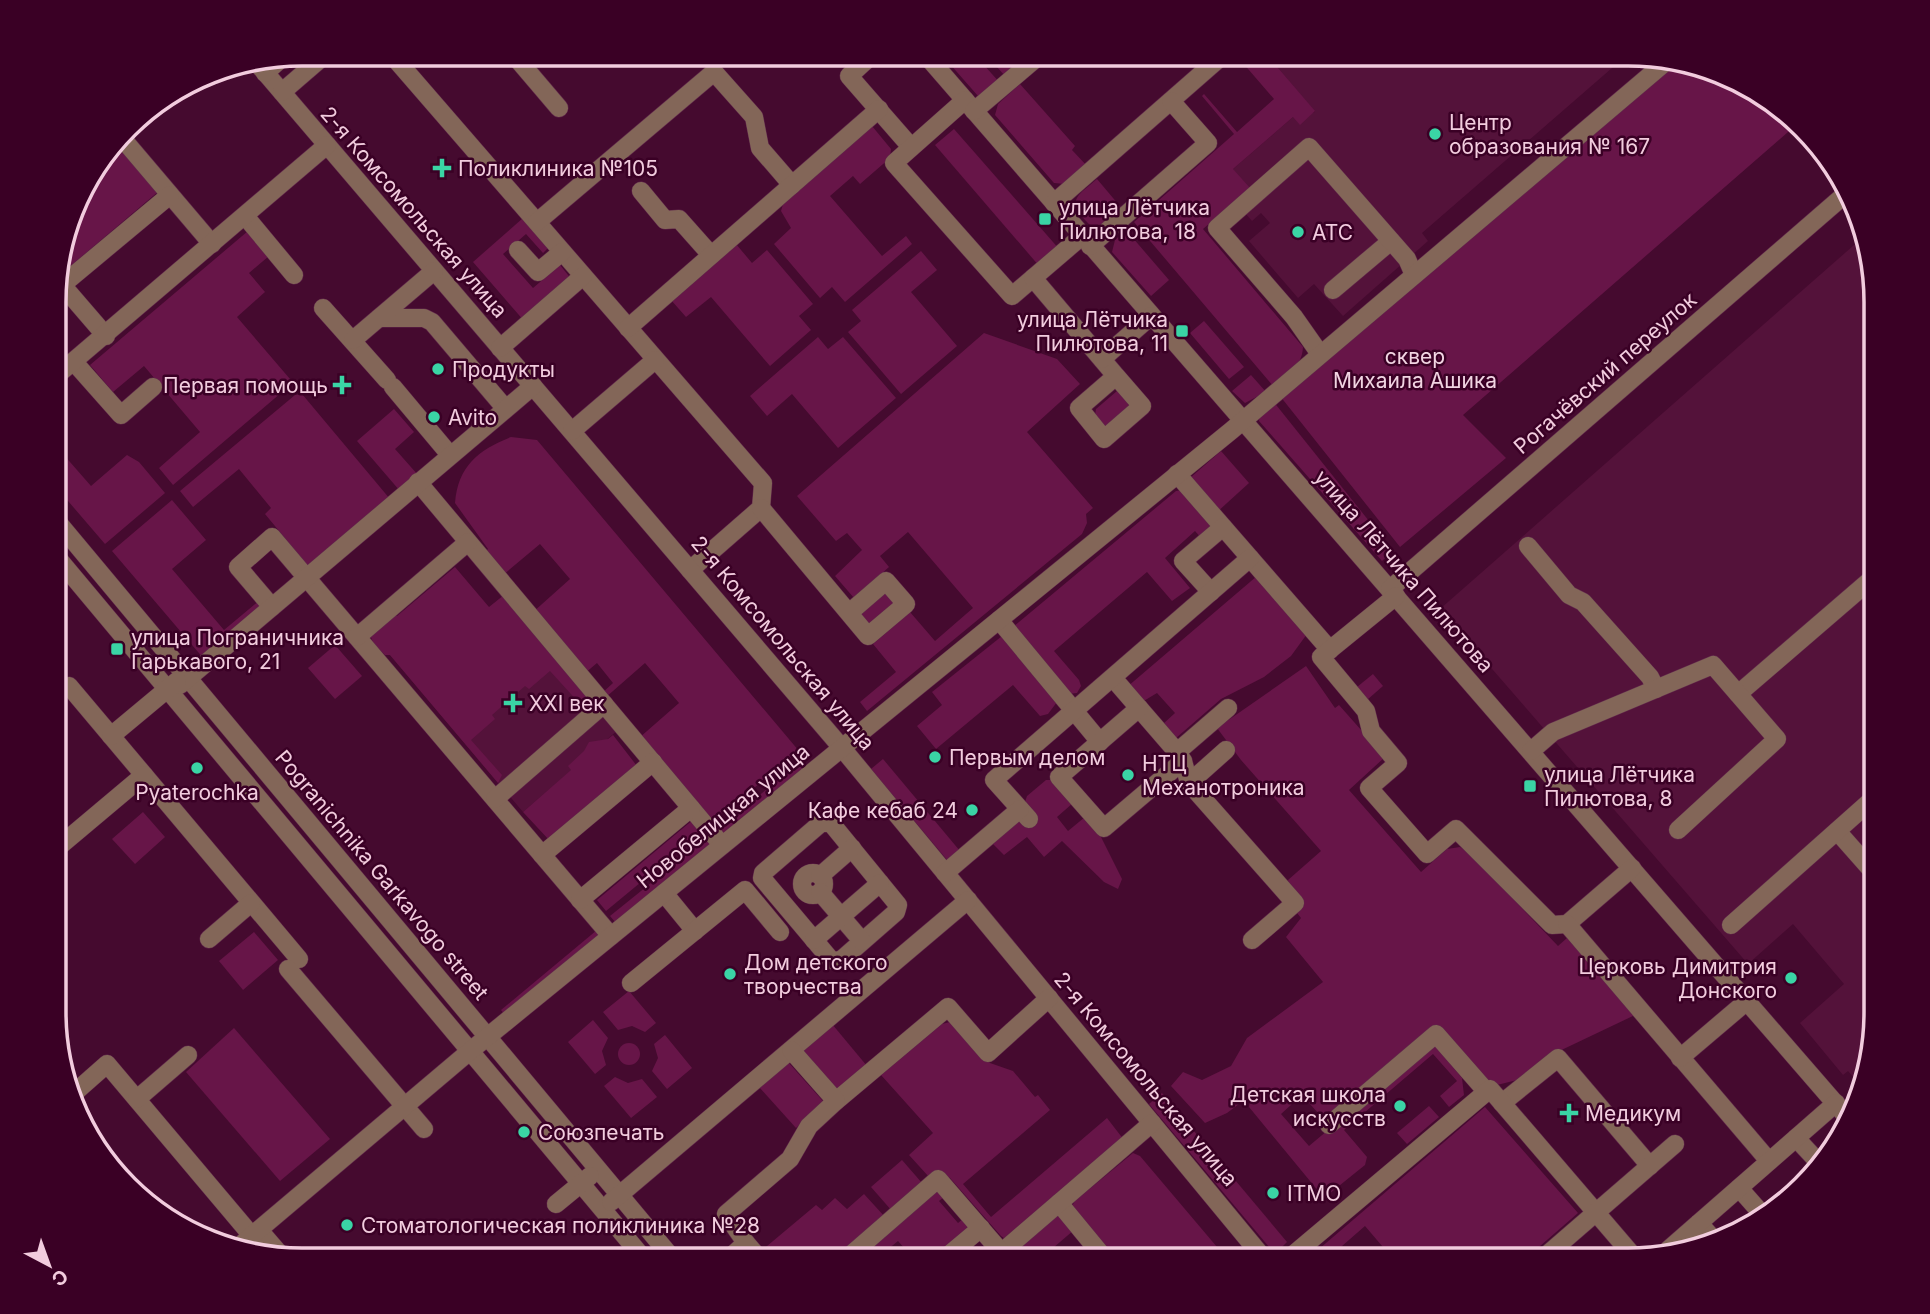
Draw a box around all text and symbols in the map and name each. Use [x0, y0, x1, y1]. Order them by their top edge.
street label: 2-я Комсомольская улица [315, 101, 513, 323]
place label: Центр образования № 167 [1449, 110, 1650, 159]
marker: Центр образования № 167 [1427, 126, 1443, 142]
place label: Поликлиника №105 [458, 156, 658, 181]
marker: Поликлиника №105 [432, 158, 452, 178]
place label: улица Лётчика Пилютова, 18 [1059, 195, 1210, 244]
marker: улица Лётчика Пилютова, 18 [1037, 211, 1053, 227]
place label: АТС [1312, 220, 1353, 245]
marker: АТС [1290, 224, 1306, 240]
street label: Рогачёвский переулок [1509, 287, 1702, 459]
place label: улица Лётчика Пилютова, 11 [1017, 307, 1168, 356]
marker: улица Лётчика Пилютова, 11 [1174, 323, 1190, 339]
park label: сквер Михаила Ашика [1333, 344, 1497, 393]
place label: Продукты [452, 357, 555, 382]
marker: Продукты [430, 361, 446, 377]
place label: Первая помощь [163, 373, 328, 398]
marker: Первая помощь [334, 377, 350, 393]
place label: Avito [448, 405, 497, 430]
marker: Avito [426, 409, 442, 425]
street label: улица Лётчика Пилютова [1309, 465, 1499, 677]
street label: 2-я Комсомольская улица [686, 531, 880, 755]
place label: улица Пограничника Гарькавого, 21 [131, 625, 344, 674]
marker: улица Пограничника Гарькавого, 21 [109, 641, 125, 657]
place label: XXI век [529, 691, 605, 716]
marker: XXI век [503, 693, 523, 713]
street label: Новобелицкая улица [632, 739, 814, 893]
street label: Pogranichnika Garkavogo street [270, 745, 494, 1005]
place label: Первым делом [949, 745, 1105, 770]
marker: Первым делом [927, 749, 943, 765]
place label: НТЦ Механотроника [1142, 751, 1305, 800]
marker: Pyaterochka [189, 760, 205, 776]
place label: улица Лётчика Пилютова, 8 [1544, 762, 1695, 811]
marker: НТЦ Механотроника [1120, 767, 1136, 783]
marker: улица Лётчика Пилютова, 8 [1522, 778, 1538, 794]
place label: Pyaterochka [135, 780, 259, 805]
place label: Кафе кебаб 24 [808, 798, 958, 823]
marker: Кафе кебаб 24 [964, 802, 980, 818]
place label: Дом детского творчества [744, 950, 888, 999]
place label: Церковь Димитрия Донского [1579, 954, 1777, 1003]
marker: Дом детского творчества [722, 966, 738, 982]
street label: 2-я Комсомольская улица [1049, 967, 1243, 1191]
marker: Церковь Димитрия Донского [1783, 970, 1799, 986]
place label: Детская школа искусств [1230, 1082, 1386, 1131]
marker: Детская школа искусств [1392, 1098, 1408, 1114]
place label: Медикум [1585, 1101, 1681, 1126]
marker: Медикум [1559, 1103, 1579, 1123]
place label: Союзпечать [538, 1120, 665, 1145]
marker: Союзпечать [516, 1124, 532, 1140]
place label: ITMO [1287, 1181, 1341, 1206]
marker: ITMO [1265, 1185, 1281, 1201]
place label: Стоматологическая поликлиника №28 [361, 1213, 760, 1238]
marker: Стоматологическая поликлиника №28 [339, 1217, 355, 1233]
north arrow [14, 1230, 84, 1300]
text: С [47, 1264, 73, 1291]

